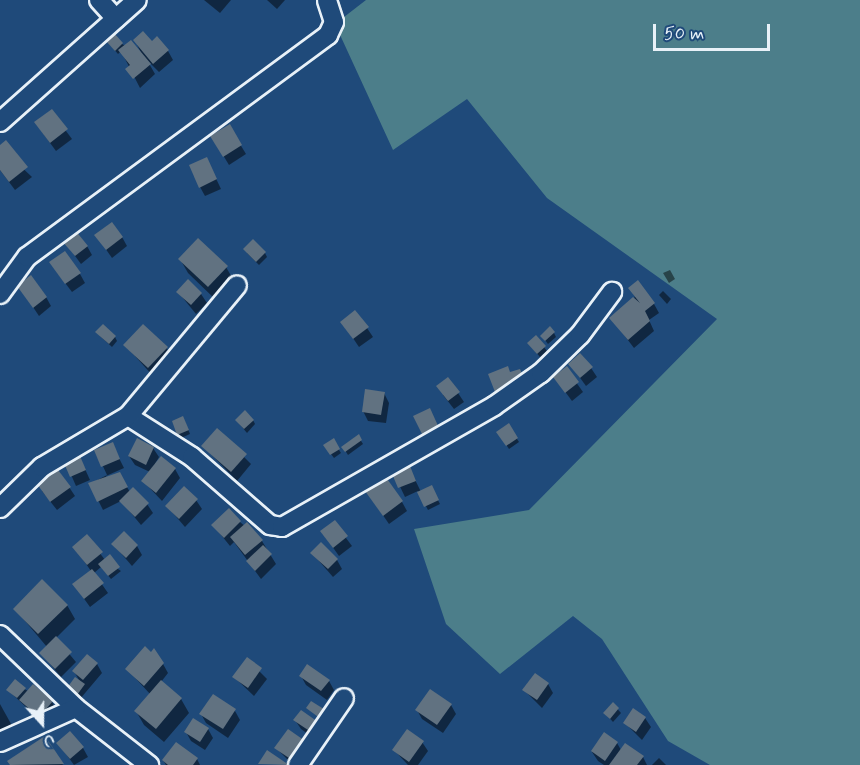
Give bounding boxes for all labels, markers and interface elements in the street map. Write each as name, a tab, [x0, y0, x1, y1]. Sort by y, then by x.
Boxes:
scale bar	[656, 12, 773, 50]
text: 50 m	[664, 22, 704, 46]
north arrow	[12, 693, 72, 753]
text: U	[40, 729, 57, 752]

